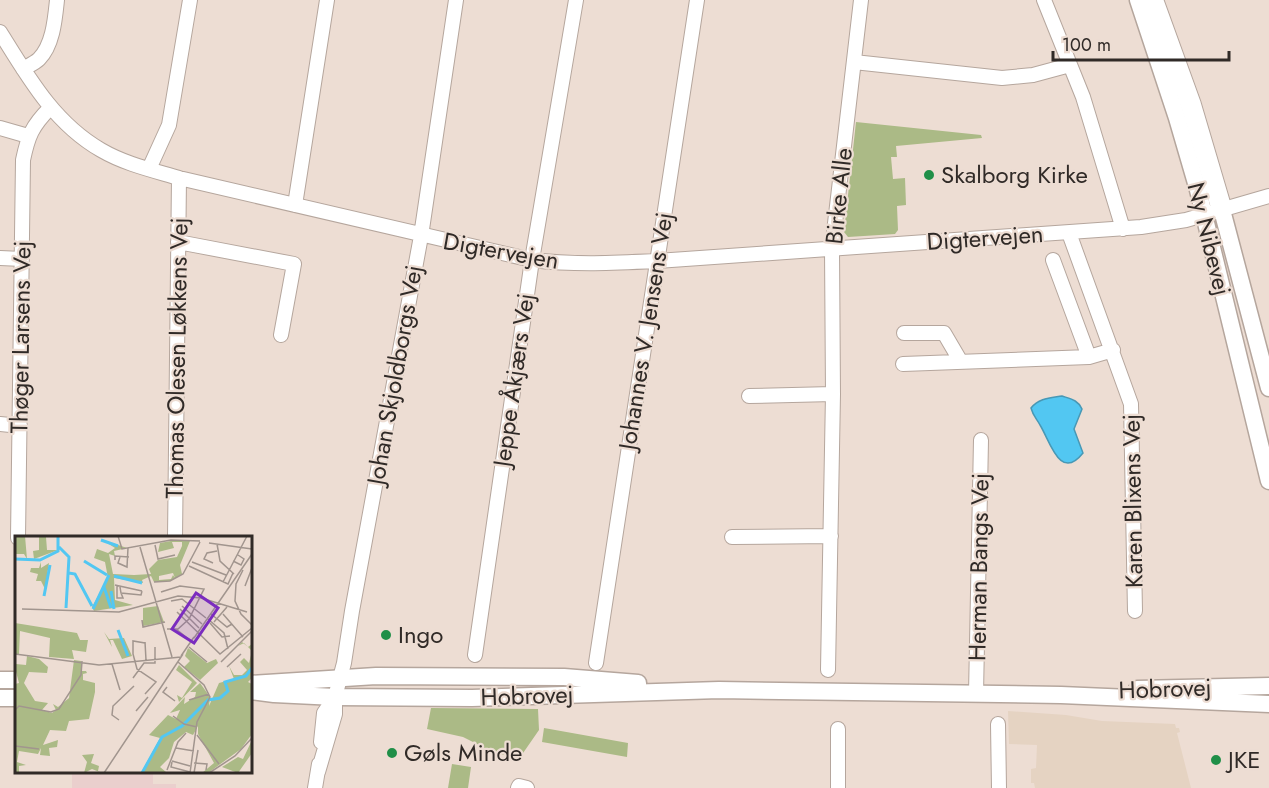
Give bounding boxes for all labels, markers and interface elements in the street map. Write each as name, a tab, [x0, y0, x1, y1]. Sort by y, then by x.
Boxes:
scale bar	[1053, 24, 1228, 62]
text: 100 m	[1062, 32, 1111, 58]
street label: Birke Alle	[816, 146, 861, 246]
place label: Skalborg Kirke	[941, 157, 1088, 192]
marker: Skalborg Kirke	[922, 168, 936, 182]
street label: Ny Nibevej	[1179, 179, 1240, 299]
street label: Johannes V. Jensens Vej	[609, 210, 682, 455]
street label: Digtervejen	[925, 216, 1044, 259]
street label: Thomas Olesen Løkkens Vej	[157, 217, 196, 499]
street label: Digtervejen	[441, 223, 562, 278]
street label: Thøger Larsens Vej	[1, 240, 40, 434]
street label: Johan Skjoldborgs Vej	[357, 262, 431, 490]
street label: Jeppe Åkjærs Vej	[484, 291, 543, 472]
street label: Karen Blixens Vej	[1113, 414, 1152, 588]
street label: Herman Bangs Vej	[959, 473, 998, 661]
inset map	[15, 536, 252, 773]
place label: Ingo	[398, 617, 443, 652]
marker: Ingo	[379, 628, 393, 642]
street label: Hobrovej	[1118, 669, 1212, 708]
street label: Hobrovej	[480, 676, 574, 715]
place label: Gøls Minde	[404, 735, 522, 770]
place label: JKE	[1225, 742, 1261, 777]
marker: Gøls Minde	[385, 746, 399, 760]
marker: JKE	[1209, 753, 1223, 767]

